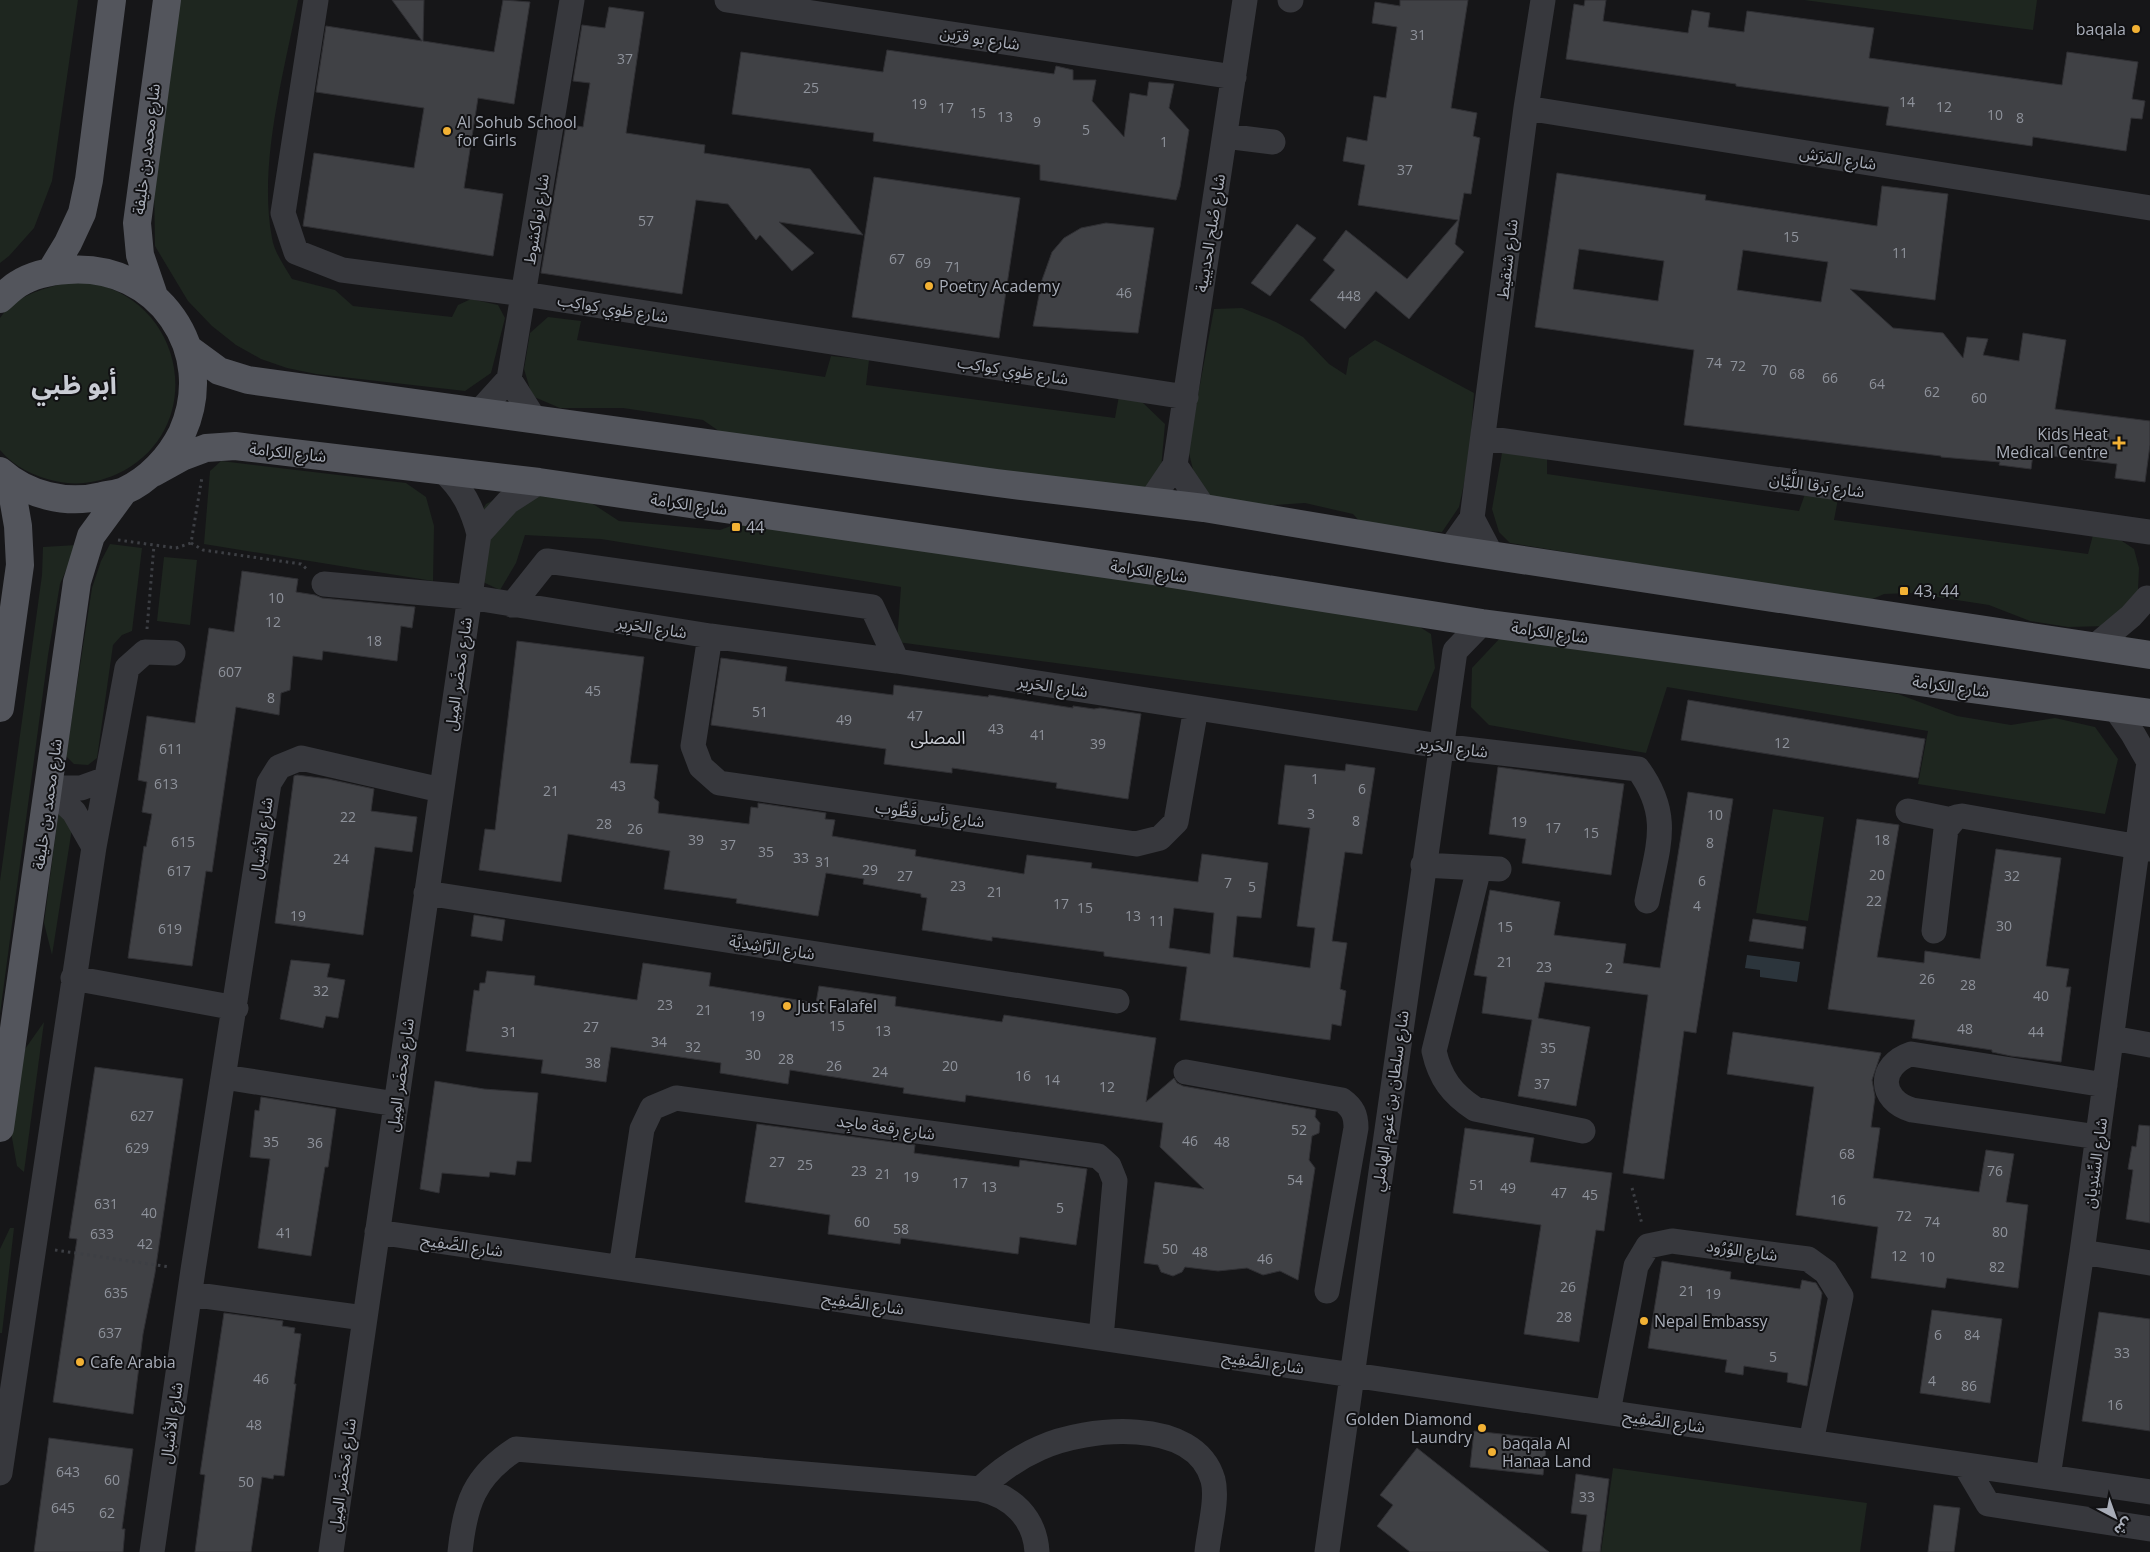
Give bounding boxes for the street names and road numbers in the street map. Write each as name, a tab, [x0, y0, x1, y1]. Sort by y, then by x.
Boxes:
street label: شارع بو قرَين	[938, 21, 1022, 57]
street label: شارع محمد بن خليفة	[127, 82, 167, 216]
street label: شارع المَرَش	[1798, 141, 1878, 177]
street label: شارع نواكشوط	[518, 172, 556, 266]
street label: شارع صُلح الحديبية	[1190, 172, 1232, 294]
street label: شارع شنقيط	[1491, 218, 1525, 301]
street label: شارع طَوِي كِواكِب	[556, 288, 670, 330]
street label: شارع طَوِي كِواكِب	[956, 350, 1070, 392]
street label: شارع الكرامة	[248, 437, 328, 469]
street label: شارع بَرقا اللَّيَّان	[1768, 465, 1866, 505]
street label: شارع الكرامة	[649, 488, 729, 522]
street label: شارع الكرامة	[1109, 554, 1189, 590]
street label: شارع الحَرِير	[614, 610, 689, 645]
street label: شارع مَحضَر المِيل	[439, 616, 479, 732]
street label: شارع الكرامة	[1510, 616, 1590, 650]
street label: شارع الحَرِير	[1015, 669, 1090, 704]
street label: شارع الكرامة	[1911, 670, 1991, 704]
street label: شارع الحَرِير	[1415, 731, 1489, 765]
street label: شارع محمد بن خليفة	[27, 737, 69, 871]
street label: شارع رَأس قَطُّوب	[874, 795, 986, 835]
street label: شارع الأشبال	[244, 796, 280, 881]
street label: شارع الرَّاشِدِيَّة	[727, 929, 817, 967]
street label: شارع سلطان بن غنوم الهاملي	[1366, 1009, 1416, 1193]
street label: شارع مَحضَر المِيل	[381, 1017, 421, 1133]
street label: شارع رِقعة ماجِد	[835, 1109, 937, 1147]
street label: شارع السِّندِيان	[2078, 1116, 2114, 1210]
street label: شارع الصَّفِيح	[419, 1228, 505, 1264]
street label: شارع الوُرُود	[1705, 1234, 1779, 1268]
street label: شارع الصَّفِيح	[820, 1286, 906, 1322]
street label: شارع الصَّفِيح	[1220, 1345, 1306, 1381]
street label: شارع الأشبال	[154, 1381, 190, 1466]
street label: شارع الصَّفِيح	[1621, 1404, 1707, 1440]
street label: شارع مَحضَر المِيل	[323, 1417, 363, 1533]

